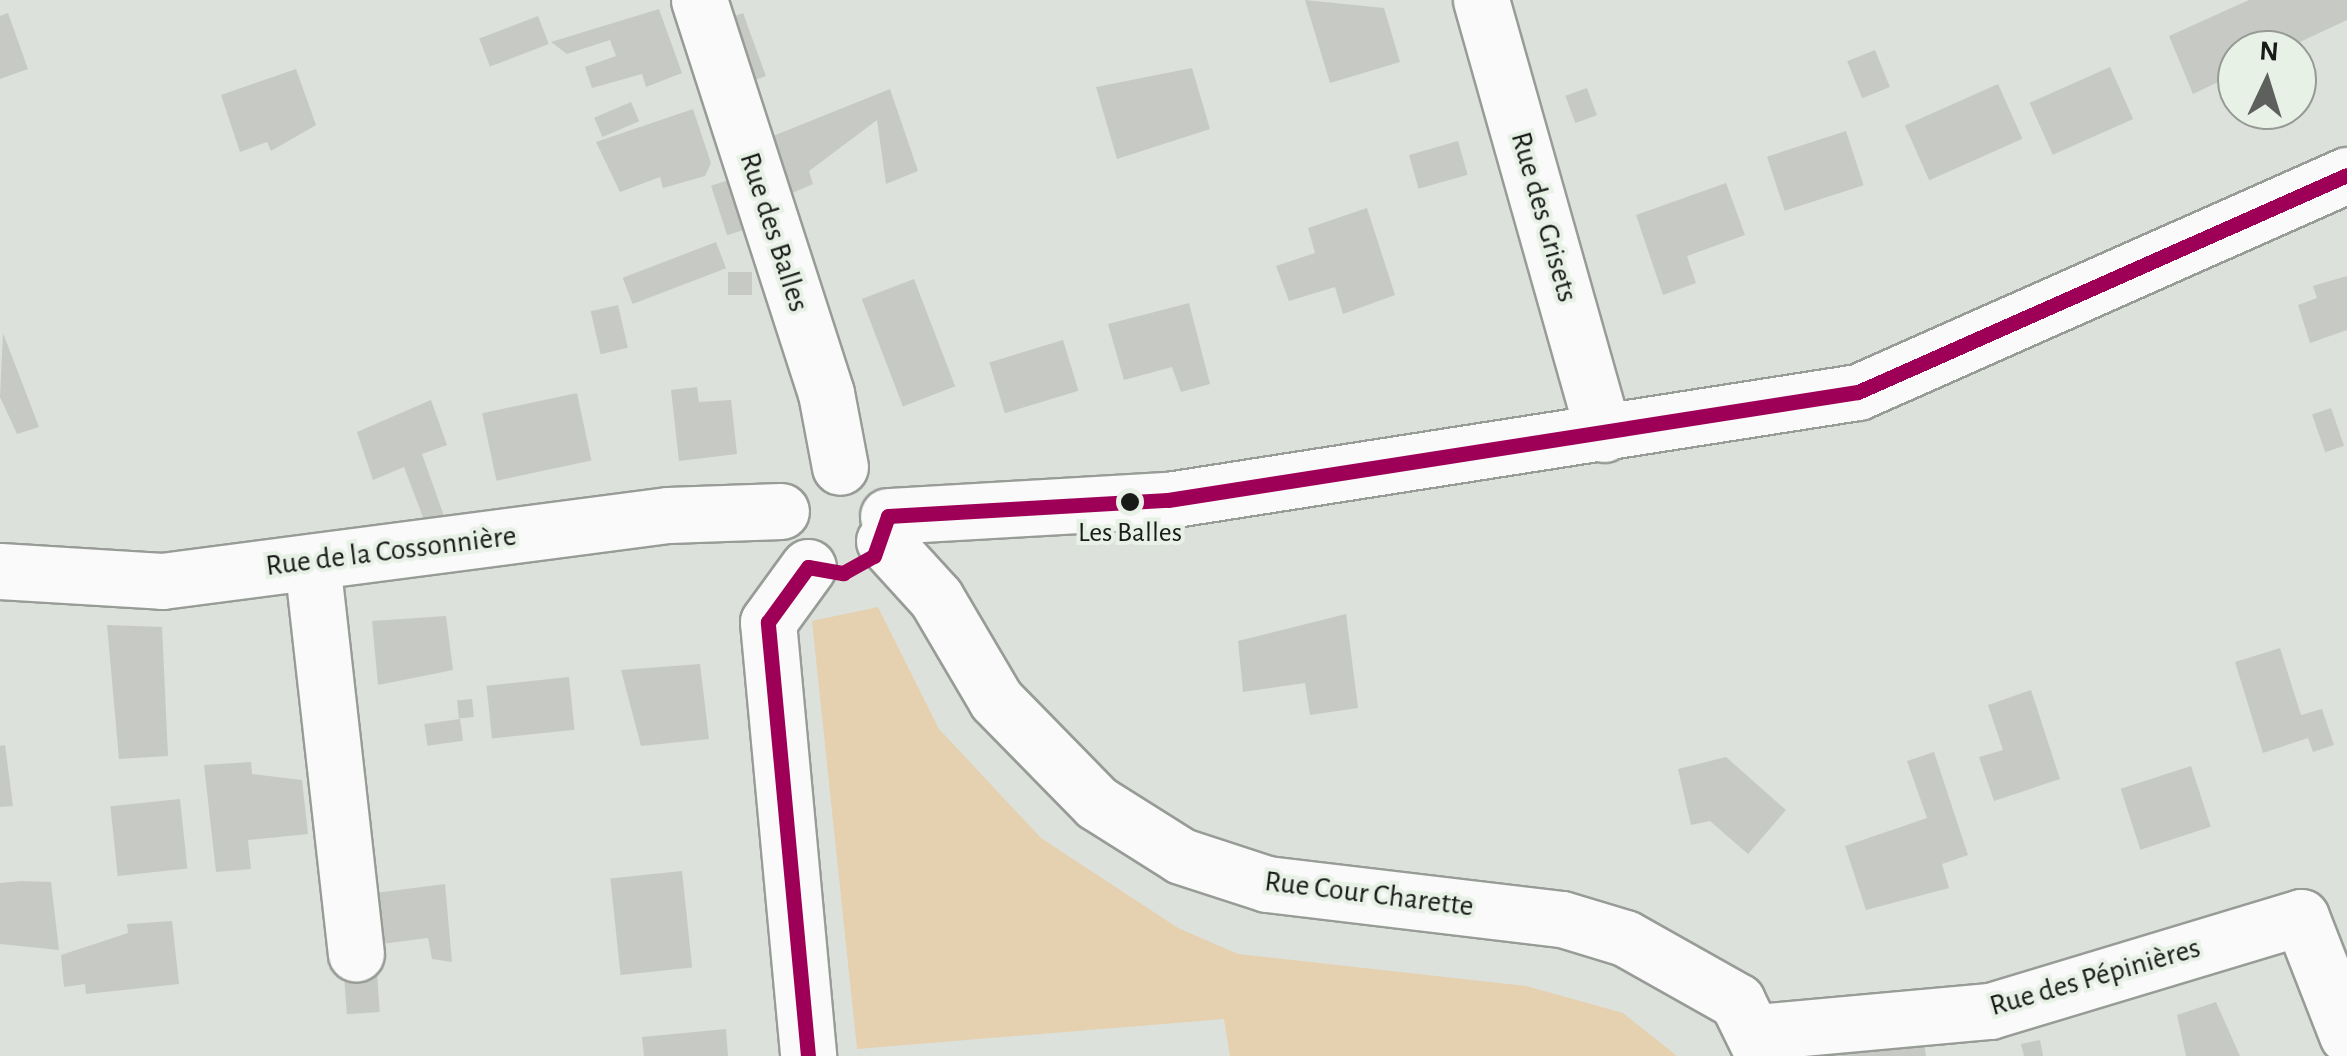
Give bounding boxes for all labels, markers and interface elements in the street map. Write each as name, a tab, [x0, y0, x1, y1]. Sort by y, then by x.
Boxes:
north arrow	[2217, 30, 2317, 130]
text: N	[2258, 37, 2280, 67]
street label: Rue des Grisets	[1503, 128, 1585, 306]
street label: Rue des Balles	[731, 148, 817, 316]
marker: Les Balles	[1120, 492, 1140, 512]
place label: Les Balles	[1078, 516, 1182, 550]
street label: Rue de la Cossonnière	[264, 518, 518, 584]
street label: Rue Cour Charette	[1262, 863, 1476, 925]
street label: Rue des Pépinières	[1986, 930, 2204, 1024]

